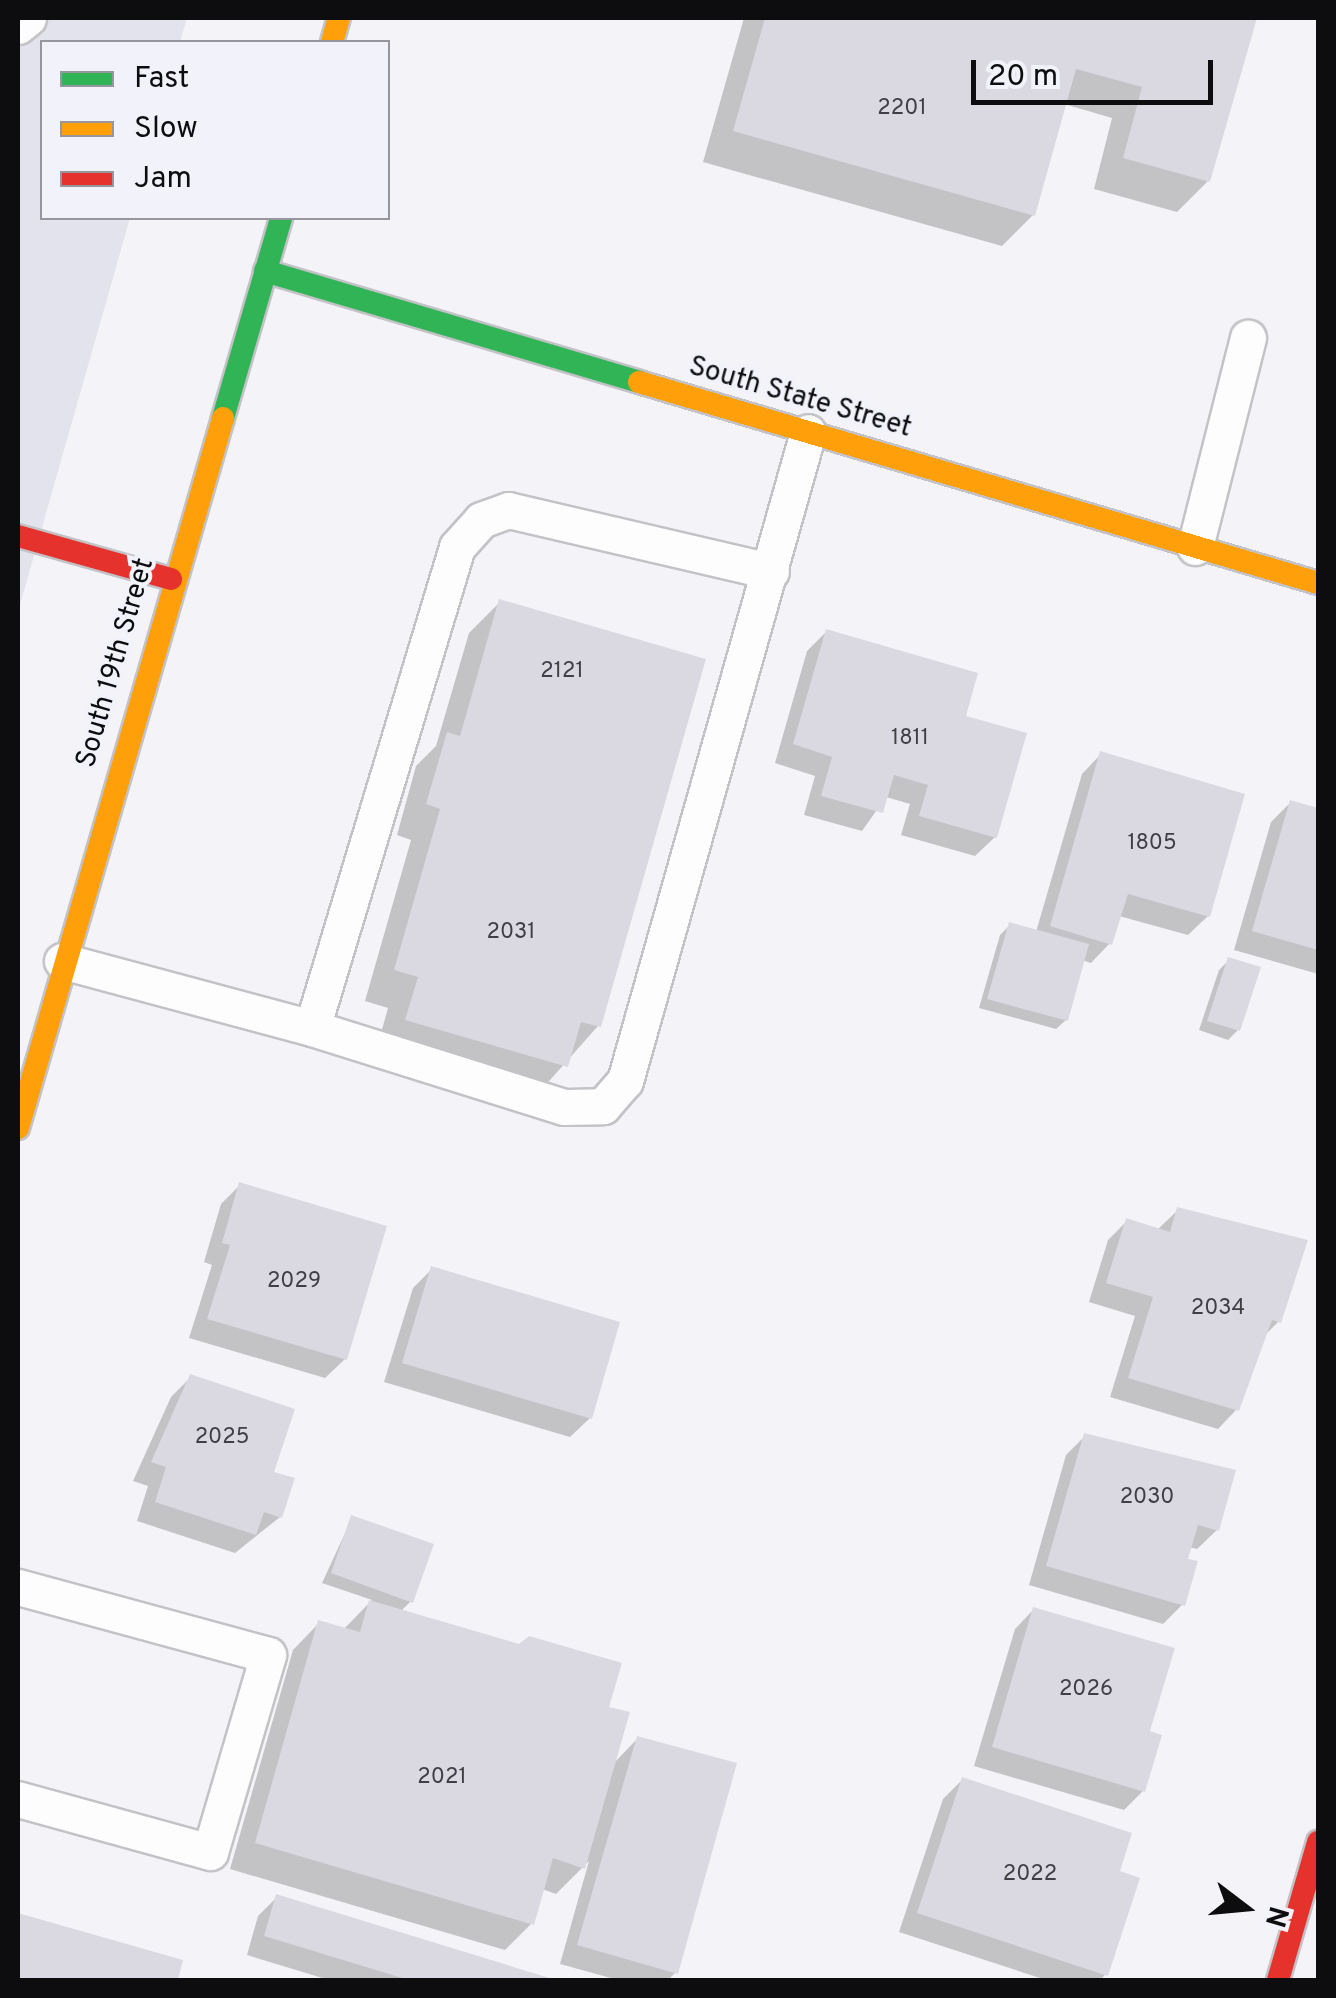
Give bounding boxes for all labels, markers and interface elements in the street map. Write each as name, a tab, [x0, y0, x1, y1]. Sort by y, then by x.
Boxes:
legend	[40, 40, 390, 220]
scale bar	[976, 40, 1218, 102]
text: 20 m	[988, 59, 1058, 96]
text: Fast	[134, 61, 189, 98]
house number: 2201	[877, 96, 927, 122]
text: Slow	[134, 111, 198, 148]
text: Jam	[134, 161, 192, 198]
street label: South State Street	[685, 350, 915, 446]
street label: South 19th Street	[70, 554, 162, 772]
house number: 2121	[540, 659, 584, 685]
house number: 1811	[891, 726, 929, 752]
house number: 1805	[1127, 831, 1177, 857]
house number: 2031	[487, 920, 535, 946]
house number: 2029	[267, 1269, 321, 1295]
house number: 2034	[1191, 1296, 1245, 1322]
house number: 2025	[195, 1425, 249, 1451]
house number: 2030	[1120, 1485, 1174, 1511]
house number: 2026	[1059, 1677, 1113, 1703]
house number: 2021	[417, 1765, 467, 1791]
north arrow	[1196, 1858, 1296, 1958]
house number: 2022	[1003, 1862, 1057, 1888]
text: N	[1255, 1902, 1295, 1931]

